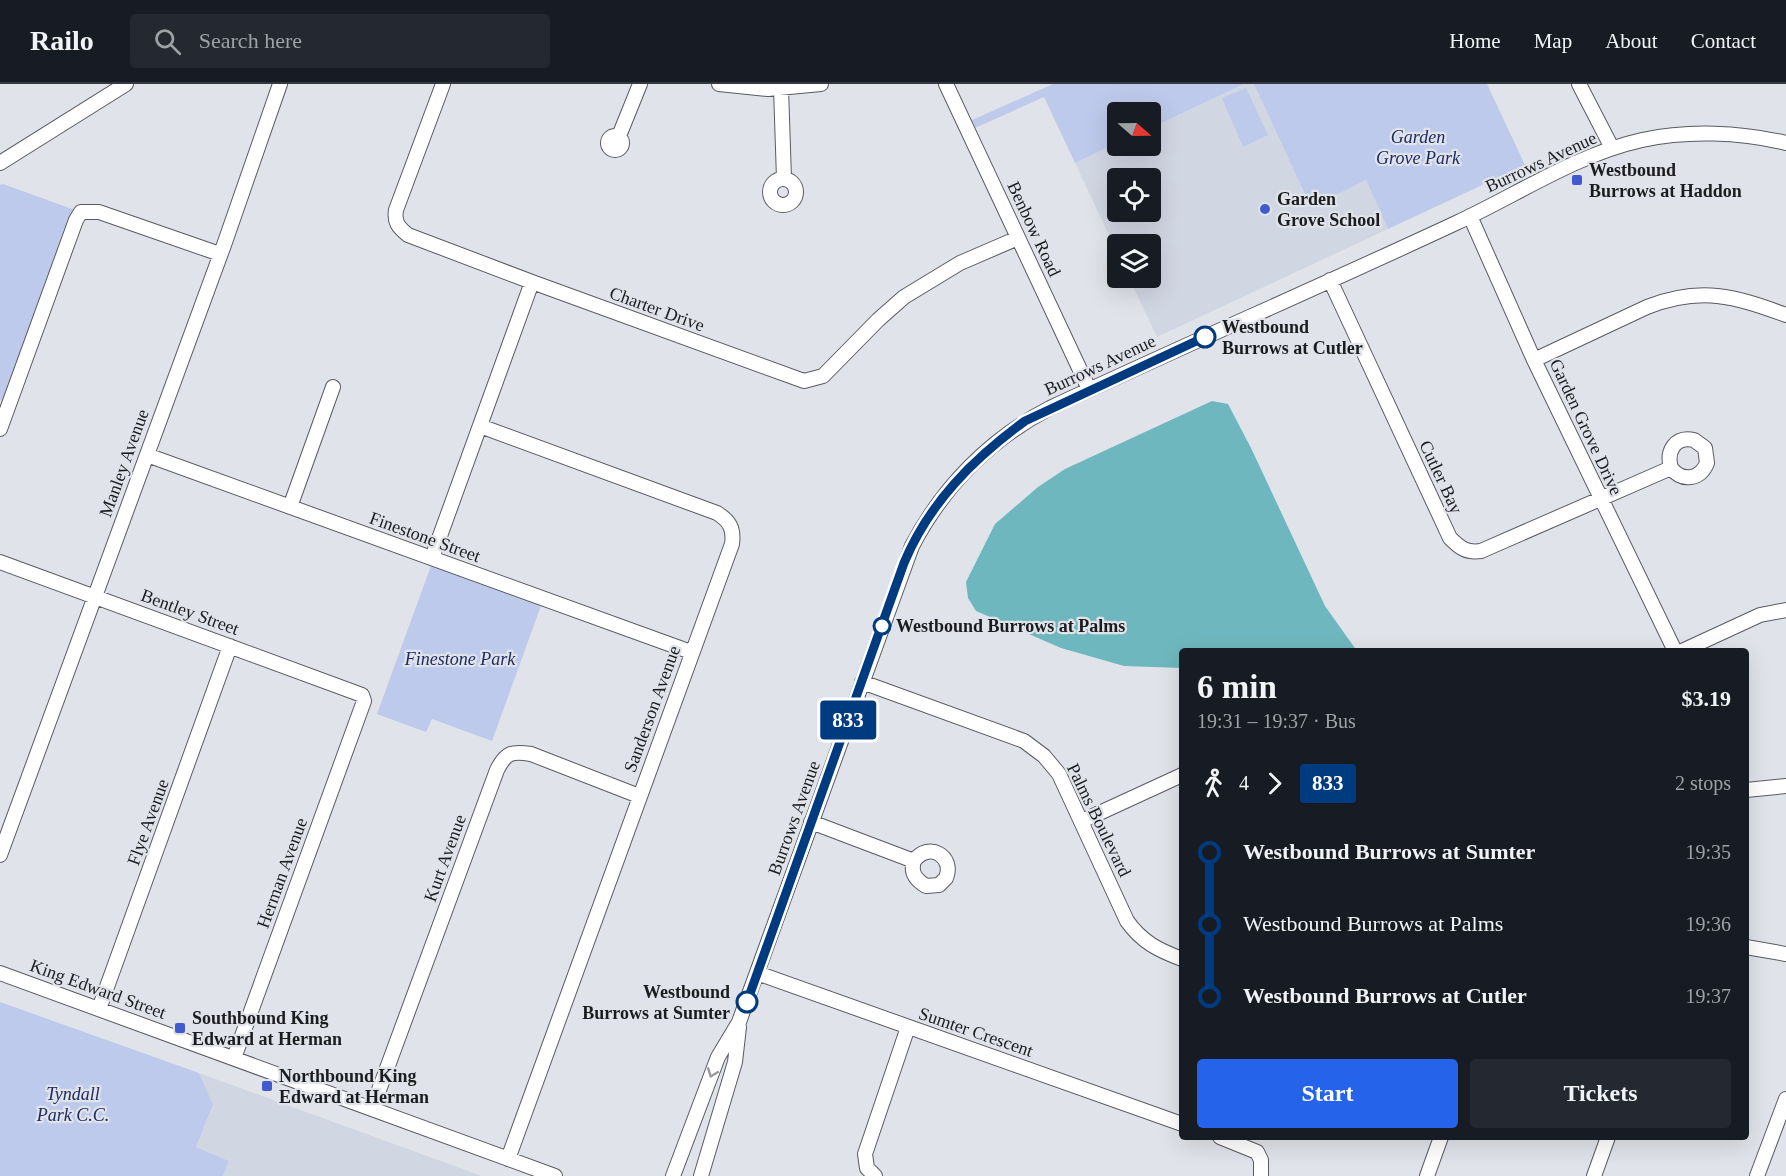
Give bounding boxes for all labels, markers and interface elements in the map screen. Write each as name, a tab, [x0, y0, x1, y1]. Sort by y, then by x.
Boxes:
search box	[130, 14, 550, 68]
text: Railo	[30, 25, 94, 56]
icon: search	[151, 25, 184, 58]
text: Search here	[199, 28, 302, 53]
text: Home	[1449, 29, 1501, 53]
text: Map	[1534, 29, 1572, 53]
text: About	[1605, 29, 1658, 53]
text: Contact	[1691, 29, 1756, 53]
north arrow	[1107, 102, 1161, 156]
map controls	[1107, 102, 1161, 288]
park label: Garden Grove Park	[1376, 127, 1461, 168]
street label: Burrows Avenue	[1482, 128, 1600, 196]
place label: Westbound Burrows at Haddon	[1589, 160, 1742, 201]
button: locate	[1107, 168, 1161, 222]
marker: Westbound Burrows at Haddon	[1570, 173, 1584, 187]
street label: Benbow Road	[1003, 178, 1065, 280]
place label: Garden Grove School	[1277, 189, 1380, 230]
marker: Garden Grove School	[1258, 202, 1272, 216]
button: layers	[1107, 234, 1161, 288]
street label: Charter Drive	[607, 283, 707, 335]
place label: Westbound Burrows at Cutler	[1222, 317, 1363, 358]
marker: Westbound Burrows at Cutler	[1194, 326, 1216, 348]
street label: Burrows Avenue	[1041, 331, 1159, 399]
street label: Garden Grove Drive	[1546, 356, 1626, 498]
street label: Manley Avenue	[95, 406, 153, 520]
street label: Cutler Bay	[1415, 437, 1467, 517]
street label: Finestone Street	[367, 508, 483, 566]
street label: Bentley Street	[138, 585, 242, 639]
place label: Westbound Burrows at Palms	[896, 616, 1125, 636]
marker: Westbound Burrows at Palms	[873, 617, 891, 635]
street label: Sanderson Avenue	[620, 643, 684, 775]
park label: Finestone Park	[404, 649, 516, 669]
text: 6 min	[1197, 669, 1277, 705]
text: $3.19	[1682, 686, 1731, 711]
line badge: 833	[814, 700, 882, 740]
text: 833	[832, 708, 864, 732]
text: 19:31 – 19:37 · Bus	[1197, 710, 1356, 732]
street label: Burrows Avenue	[764, 758, 824, 878]
street label: Palms Boulevard	[1063, 760, 1135, 880]
icon: walk	[1197, 767, 1230, 800]
icon: forward	[1258, 767, 1291, 800]
text: 833	[1312, 771, 1344, 795]
text: 4	[1239, 772, 1249, 794]
text: 2 stops	[1675, 772, 1731, 794]
street label: Flye Avenue	[123, 776, 173, 868]
street label: Kurt Avenue	[420, 812, 470, 904]
street label: Herman Avenue	[253, 815, 311, 931]
text: Westbound Burrows at Sumter	[1243, 839, 1535, 864]
text: 19:35	[1685, 841, 1731, 863]
text: Westbound Burrows at Palms	[1243, 911, 1503, 936]
text: 19:36	[1685, 913, 1731, 935]
street label: King Edward Street	[27, 955, 169, 1023]
place label: Westbound Burrows at Sumter	[582, 982, 730, 1023]
text: Westbound Burrows at Cutler	[1243, 983, 1527, 1008]
text: 19:37	[1685, 985, 1731, 1007]
marker: Westbound Burrows at Sumter	[736, 991, 758, 1013]
street label: Sumter Crescent	[916, 1003, 1036, 1061]
place label: Southbound King Edward at Herman	[192, 1008, 342, 1049]
marker: Southbound King Edward at Herman	[173, 1021, 187, 1035]
button: Start	[1197, 1059, 1458, 1128]
button: Tickets	[1470, 1059, 1731, 1128]
place label: Northbound King Edward at Herman	[279, 1066, 429, 1107]
one-way arrow	[707, 1067, 719, 1078]
marker: Northbound King Edward at Herman	[260, 1079, 274, 1093]
park label: Tyndall Park C.C.	[36, 1084, 109, 1125]

